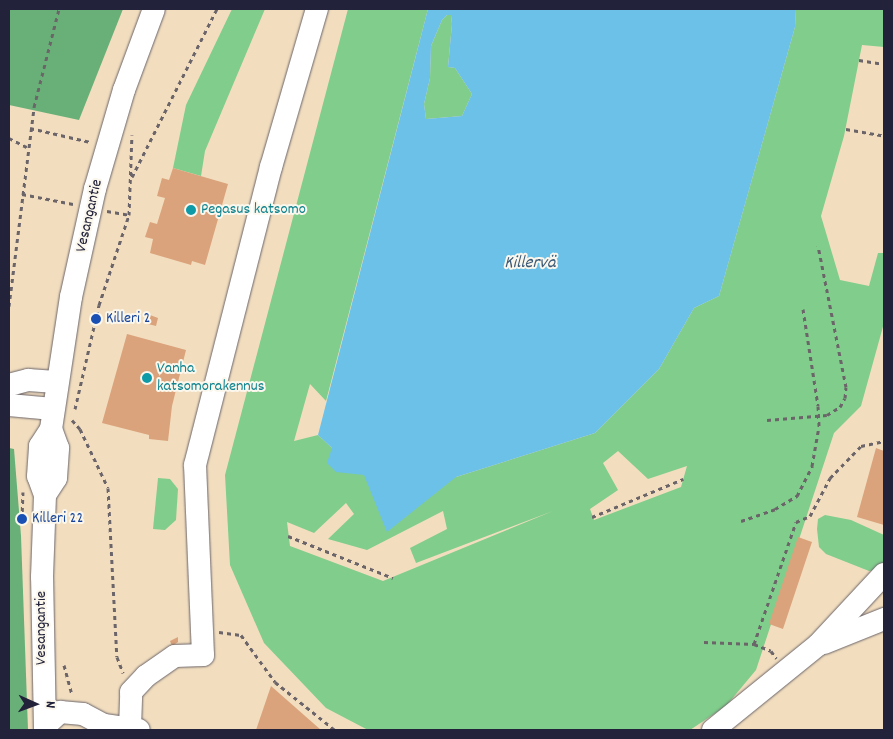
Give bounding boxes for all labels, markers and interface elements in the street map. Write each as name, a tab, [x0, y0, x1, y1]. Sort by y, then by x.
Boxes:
street label: Vesangantie	[72, 178, 108, 254]
place label: Pegasus katsomo	[201, 200, 306, 220]
marker: Pegasus katsomo	[185, 204, 197, 216]
water label: Killervä	[504, 253, 556, 275]
place label: Killeri 2	[106, 309, 150, 329]
marker: Killeri 2	[90, 313, 102, 325]
place label: Vanha katsomorakennus	[157, 359, 264, 397]
marker: Vanha katsomorakennus	[141, 372, 153, 384]
place label: Killeri 22	[32, 509, 83, 529]
marker: Killeri 22	[16, 513, 28, 525]
street label: Vesangantie	[32, 591, 52, 665]
north arrow	[10, 679, 60, 729]
text: N	[40, 701, 60, 708]

